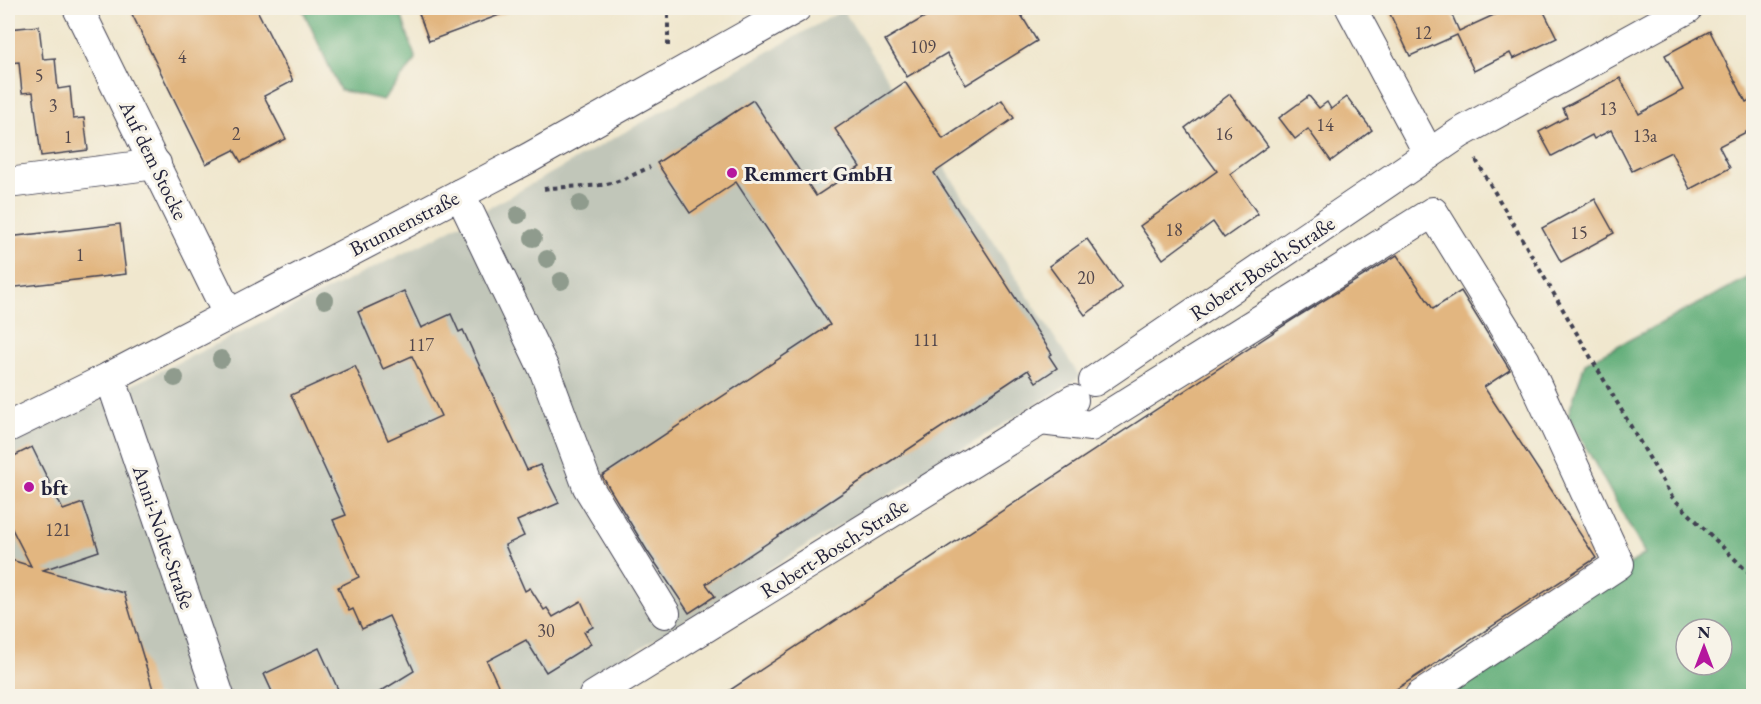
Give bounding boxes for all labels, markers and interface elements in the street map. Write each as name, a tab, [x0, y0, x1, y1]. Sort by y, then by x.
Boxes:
house number: 12	[1414, 21, 1432, 44]
house number: 109	[910, 35, 936, 58]
house number: 4	[178, 45, 187, 68]
house number: 5	[35, 64, 43, 87]
house number: 3	[49, 94, 57, 117]
street label: Auf dem Stocke	[113, 95, 194, 224]
house number: 13	[1599, 97, 1617, 120]
house number: 14	[1316, 113, 1334, 136]
house number: 2	[232, 122, 241, 145]
house number: 16	[1215, 122, 1233, 145]
house number: 13a	[1633, 124, 1658, 147]
house number: 1	[64, 125, 72, 148]
place label: Remmert GmbH	[744, 160, 893, 187]
marker: Remmert GmbH	[725, 166, 739, 180]
street label: Brunnenstraße	[345, 184, 463, 262]
street label: Robert-Bosch-Straße	[1184, 210, 1340, 326]
house number: 18	[1165, 218, 1183, 241]
house number: 15	[1570, 221, 1588, 244]
house number: 1	[76, 243, 84, 266]
house number: 20	[1077, 266, 1095, 289]
house number: 111	[913, 328, 939, 351]
house number: 117	[408, 333, 434, 356]
street label: Anni-Nolte-Straße	[126, 461, 201, 613]
place label: bft	[41, 474, 68, 501]
marker: bft	[22, 480, 36, 494]
street label: Robert-Bosch-Straße	[755, 492, 913, 604]
house number: 121	[45, 518, 71, 541]
north arrow	[1674, 617, 1734, 677]
house number: 30	[537, 619, 555, 642]
text: N	[1698, 622, 1711, 643]

